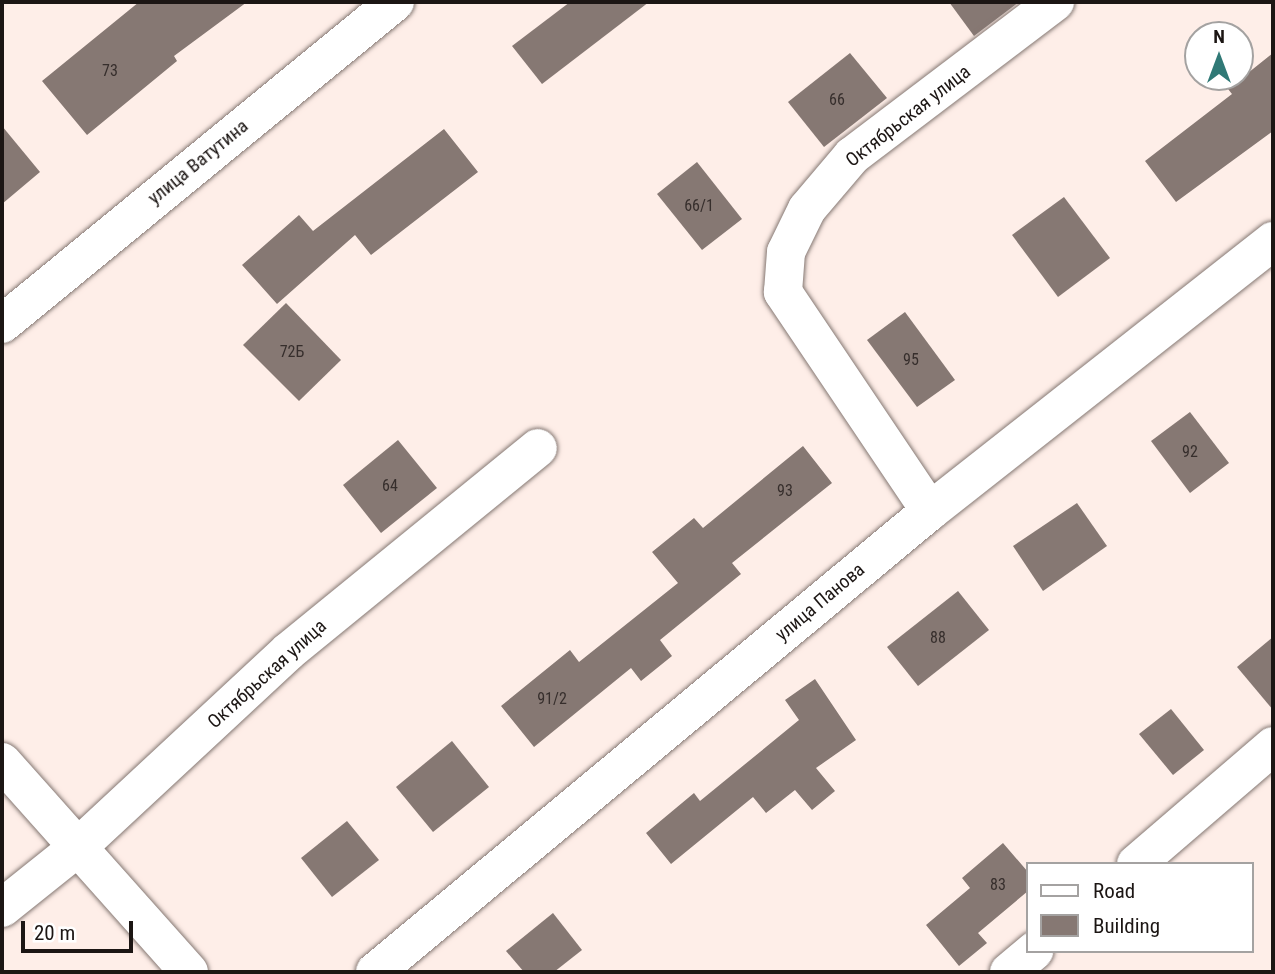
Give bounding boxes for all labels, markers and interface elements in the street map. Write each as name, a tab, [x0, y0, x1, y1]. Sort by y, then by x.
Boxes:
north arrow	[1184, 21, 1254, 91]
text: N	[1213, 25, 1225, 48]
street label: Октябрьская улица	[841, 60, 975, 172]
house number: 73	[102, 61, 118, 81]
house number: 66	[829, 90, 845, 110]
street label: улица Ватутина	[143, 115, 253, 209]
house number: 66/1	[684, 196, 714, 216]
house number: 72Б	[280, 342, 304, 362]
house number: 95	[903, 350, 919, 370]
house number: 92	[1182, 442, 1198, 462]
house number: 64	[382, 476, 398, 496]
house number: 93	[777, 481, 793, 501]
street label: улица Панова	[771, 558, 869, 646]
street label: Октябрьская улица	[203, 615, 331, 733]
house number: 88	[930, 628, 946, 648]
house number: 91/2	[537, 689, 567, 709]
legend	[1026, 862, 1254, 953]
house number: 83	[990, 875, 1006, 895]
text: Road	[1093, 879, 1135, 903]
scale bar	[24, 908, 136, 952]
text: Building	[1093, 914, 1160, 938]
text: 20 m	[34, 921, 75, 945]

